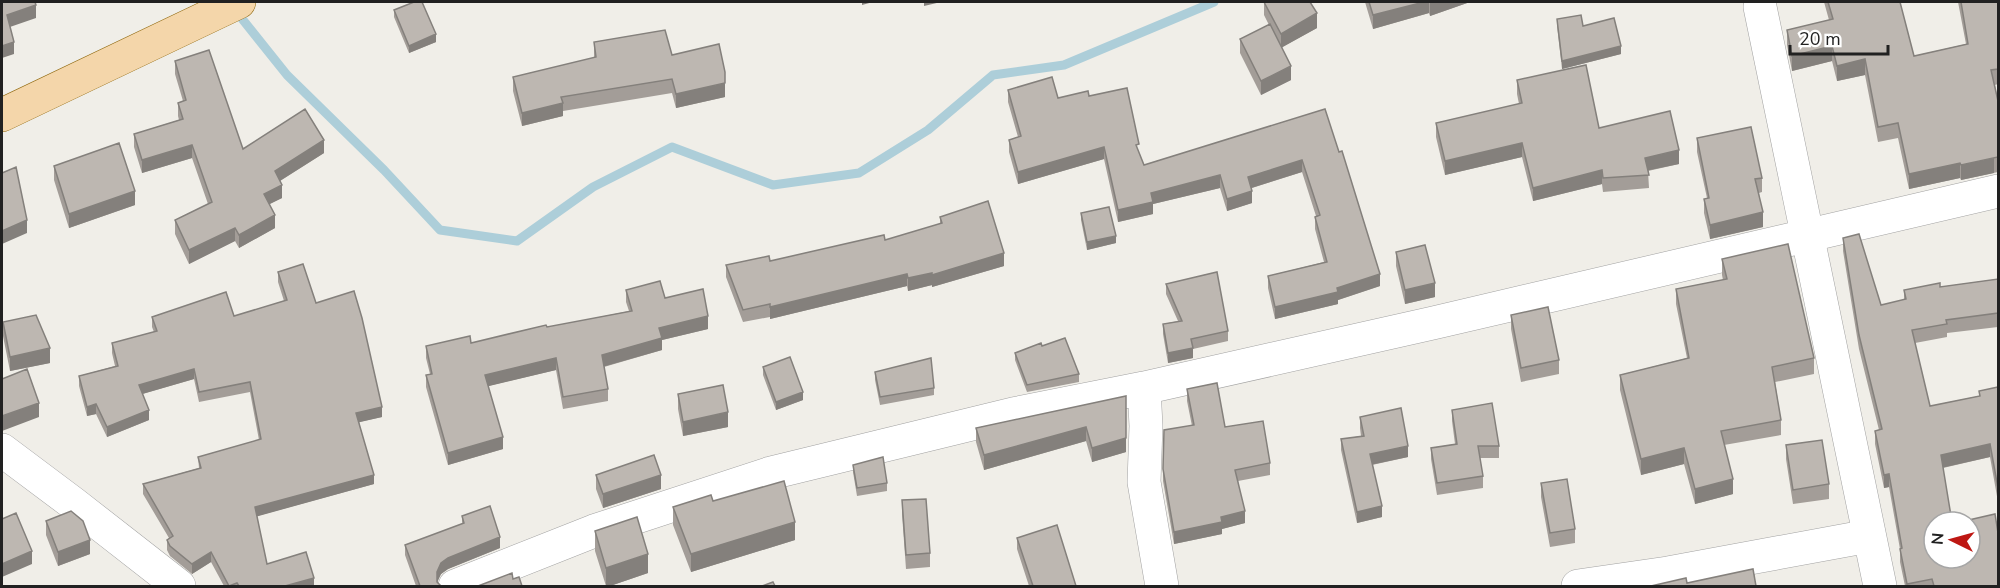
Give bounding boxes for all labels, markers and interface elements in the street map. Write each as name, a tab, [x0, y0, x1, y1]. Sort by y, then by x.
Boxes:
scale bar	[1790, 18, 1888, 56]
text: 20 m	[1799, 27, 1841, 51]
north arrow	[1922, 510, 1982, 570]
text: N	[1927, 532, 1950, 546]

